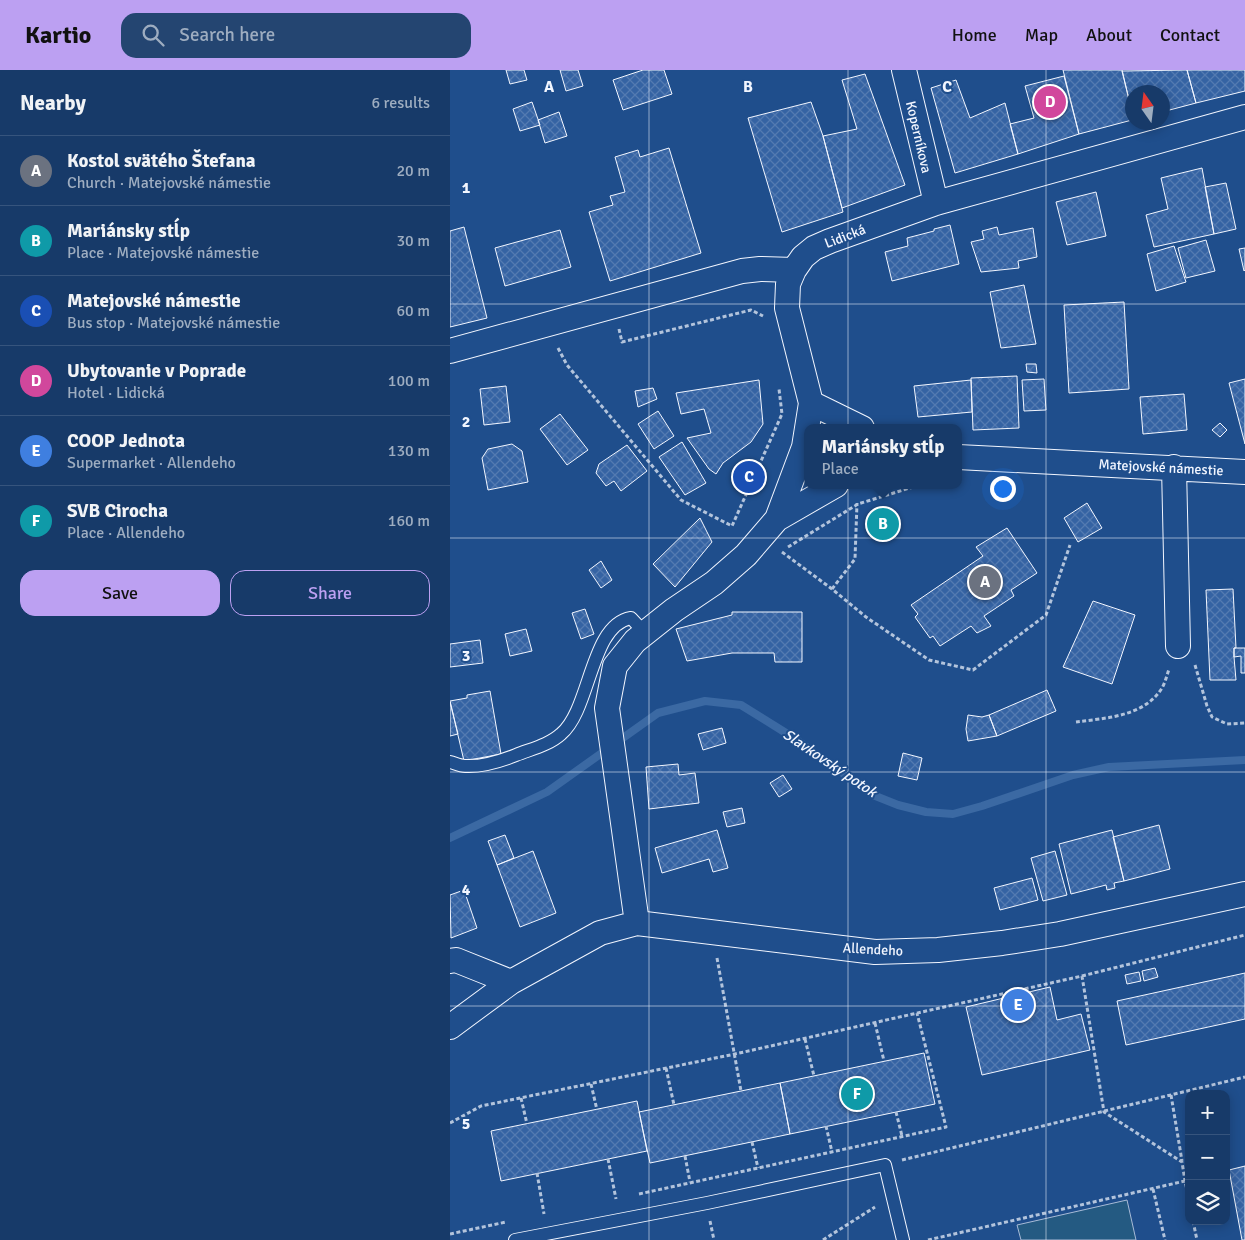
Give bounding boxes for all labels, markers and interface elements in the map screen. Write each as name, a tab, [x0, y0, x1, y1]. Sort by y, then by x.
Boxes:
search box	[121, 13, 471, 58]
text: Kartio	[25, 20, 91, 50]
icon: search	[139, 21, 167, 49]
text: Search here	[179, 23, 275, 47]
text: Home	[952, 24, 997, 46]
text: Map	[1025, 24, 1058, 46]
text: About	[1086, 24, 1132, 46]
text: Contact	[1160, 24, 1220, 46]
text: A	[544, 77, 555, 97]
text: B	[743, 77, 753, 97]
text: C	[942, 77, 952, 97]
pin: D	[1034, 83, 1066, 121]
north arrow	[1125, 85, 1170, 130]
text: Nearby	[20, 90, 86, 116]
text: 6 results	[371, 93, 430, 113]
street label: Koperníkova	[902, 99, 935, 175]
text: Kostol svätého Štefana	[67, 149, 256, 173]
text: A	[31, 161, 41, 181]
text: 20 m	[396, 161, 430, 181]
text: Church · Matejovské námestie	[67, 173, 271, 193]
text: 1	[462, 178, 471, 198]
text: Mariánsky stĺp	[67, 219, 190, 243]
street label: Lidická	[822, 221, 868, 252]
text: B	[31, 231, 41, 251]
text: 30 m	[396, 231, 430, 251]
text: Place · Matejovské námestie	[67, 243, 259, 263]
text: Matejovské námestie	[67, 289, 241, 313]
text: C	[31, 301, 41, 321]
text: 60 m	[396, 301, 430, 321]
text: Bus stop · Matejovské námestie	[67, 313, 280, 333]
text: Ubytovanie v Poprade	[67, 359, 246, 383]
text: D	[31, 371, 41, 391]
text: 100 m	[388, 371, 430, 391]
text: Hotel · Lidická	[67, 383, 165, 403]
text: 2	[462, 412, 470, 432]
popup	[804, 424, 962, 489]
text: COOP Jednota	[67, 429, 185, 453]
text: Mariánsky stĺp	[822, 435, 944, 459]
text: E	[31, 441, 41, 461]
text: 130 m	[388, 441, 430, 461]
text: Supermarket · Allendeho	[67, 453, 236, 473]
street label: Matejovské námestie	[1098, 456, 1224, 479]
pin: C	[733, 458, 765, 496]
text: Place	[822, 459, 859, 479]
your location	[990, 476, 1016, 502]
text: SVB Cirocha	[67, 499, 168, 523]
pin: B	[867, 505, 899, 543]
text: F	[32, 511, 40, 531]
text: 160 m	[388, 511, 430, 531]
text: Place · Allendeho	[67, 523, 185, 543]
pin: A	[969, 563, 1001, 601]
button: Save	[20, 570, 220, 616]
button: Share	[230, 570, 430, 616]
text: 3	[462, 646, 470, 666]
water label: Slavkovský potok	[780, 725, 881, 802]
text: 4	[462, 880, 471, 900]
street label: Allendeho	[842, 939, 904, 960]
pin: E	[1002, 986, 1034, 1024]
pin: F	[841, 1075, 873, 1113]
map controls	[1185, 1090, 1230, 1225]
button: +	[1185, 1090, 1230, 1135]
text: 5	[462, 1114, 470, 1134]
button: −	[1185, 1135, 1230, 1180]
button: layers	[1185, 1180, 1230, 1225]

